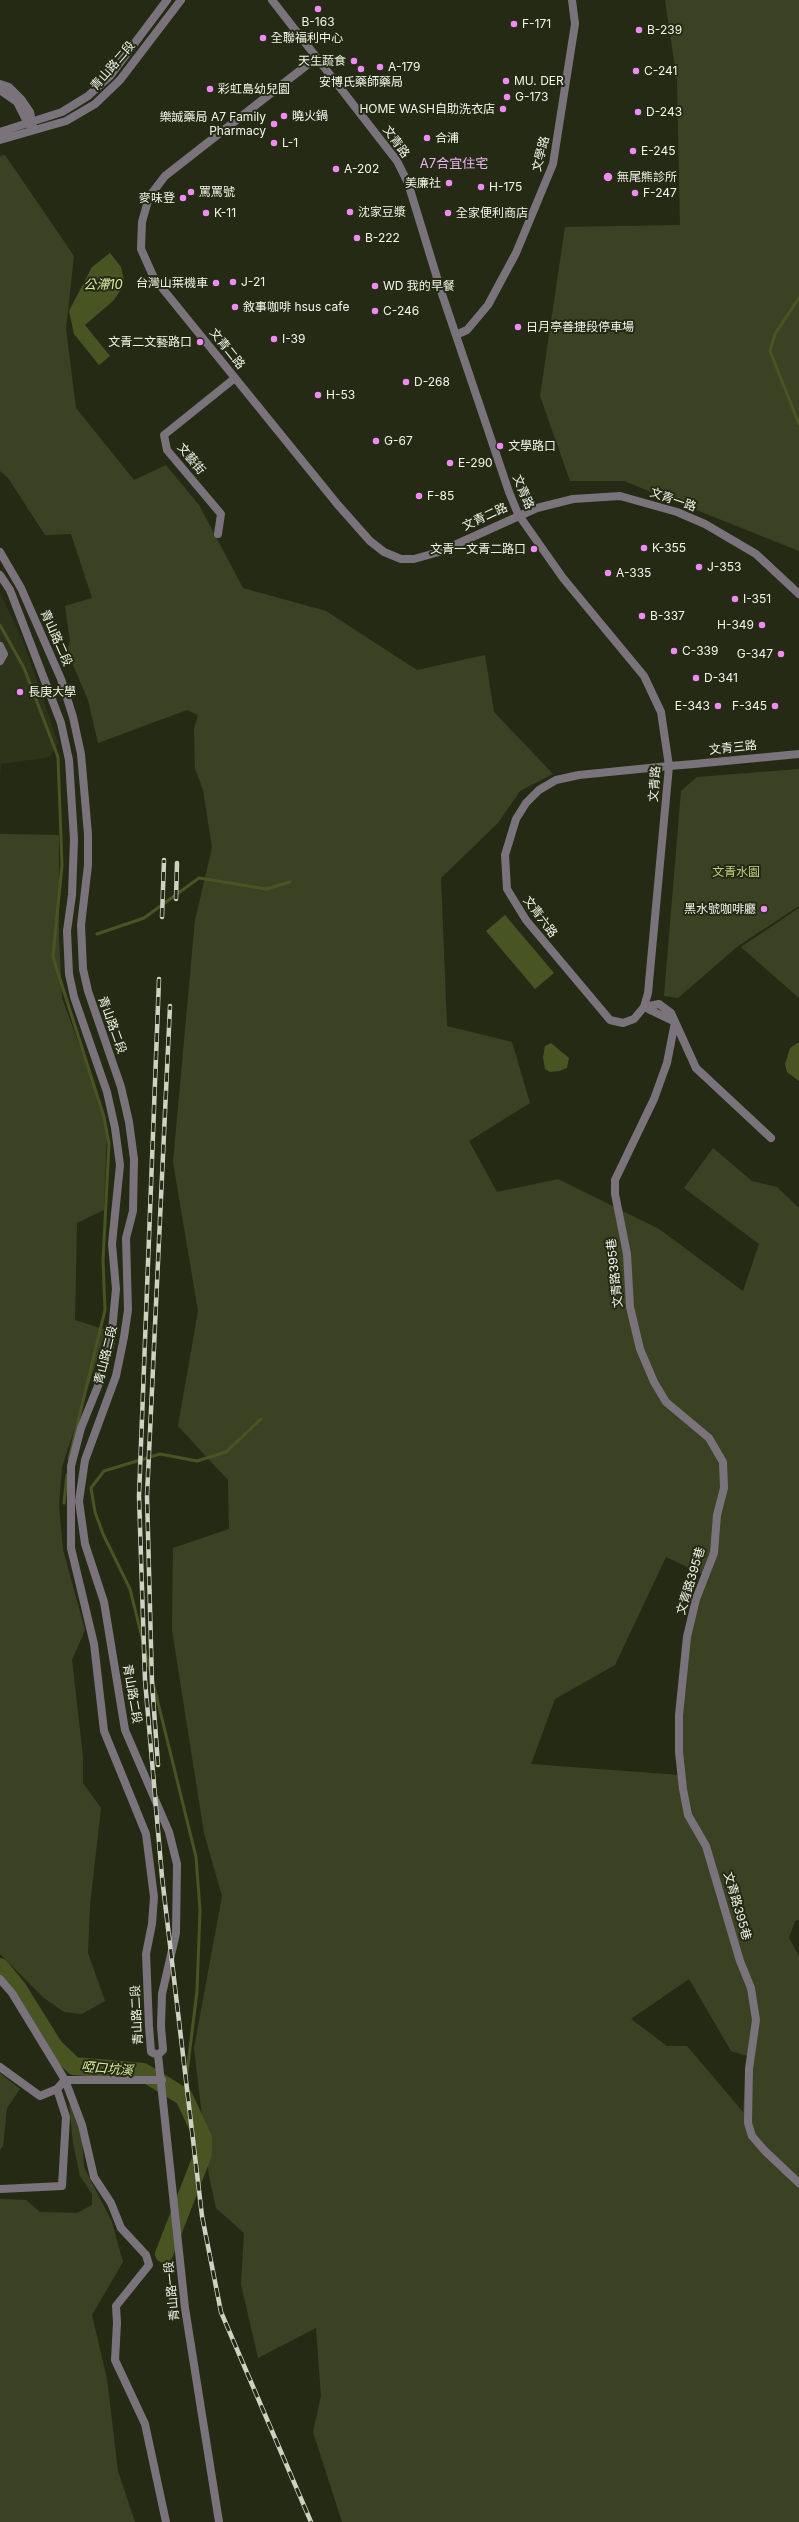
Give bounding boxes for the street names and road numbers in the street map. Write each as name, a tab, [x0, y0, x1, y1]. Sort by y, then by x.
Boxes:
street label: 青山路二段	[88, 39, 138, 93]
street label: 文青路	[380, 123, 412, 161]
street label: 文學路	[530, 135, 552, 173]
street label: 文青二路	[206, 326, 248, 372]
street label: 文藝街	[174, 441, 208, 477]
street label: 文青路	[509, 473, 537, 511]
street label: 文青一路	[648, 485, 698, 515]
street label: 文青二路	[460, 500, 510, 534]
street label: 青山路二段	[37, 608, 75, 668]
street label: 文青三路	[708, 738, 758, 758]
street label: 文青路	[647, 766, 663, 802]
street label: 文青六路	[520, 893, 560, 941]
street label: 青山路二段	[95, 994, 129, 1056]
street label: 文青路395巷	[604, 1237, 626, 1309]
street label: 青山路二段	[92, 1324, 120, 1386]
street label: 文青路395巷	[674, 1545, 708, 1617]
street label: 青山路二段	[120, 1663, 144, 1725]
street label: 文青路395巷	[720, 1870, 754, 1942]
street label: 青山路二段	[128, 1985, 146, 2045]
street label: 青山路一段	[162, 2260, 182, 2322]

